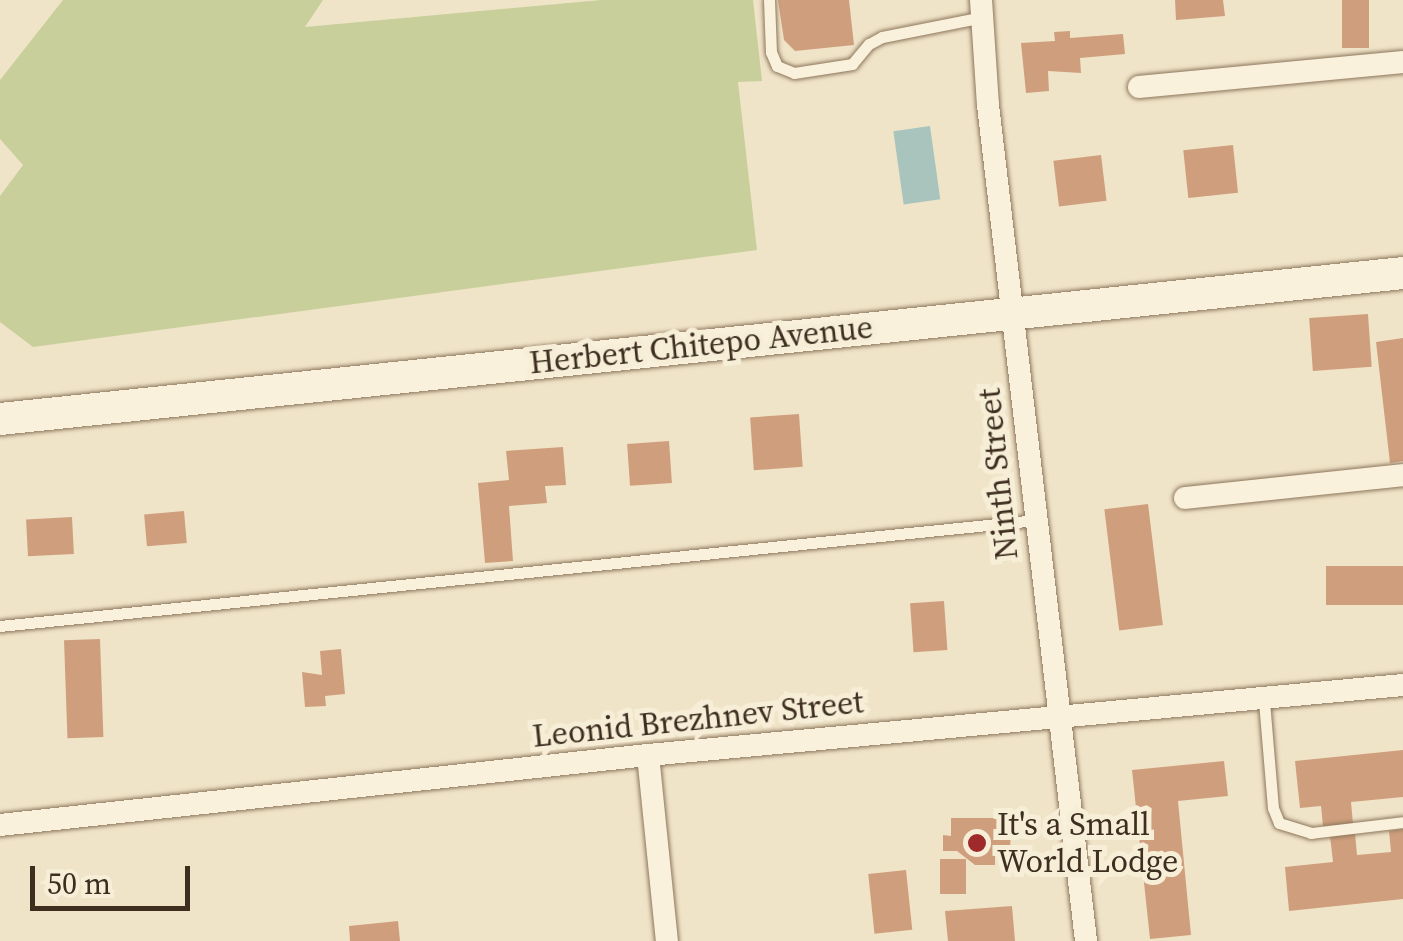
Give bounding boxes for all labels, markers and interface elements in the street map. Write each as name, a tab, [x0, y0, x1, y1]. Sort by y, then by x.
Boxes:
street label: Herbert Chitepo Avenue	[527, 308, 875, 382]
street label: Ninth Street	[970, 386, 1026, 562]
street label: Leonid Brezhnev Street	[531, 683, 865, 755]
place label: It's a Small World Lodge	[997, 806, 1178, 881]
marker: It's a Small World Lodge	[966, 832, 988, 854]
scale bar	[35, 846, 195, 908]
text: 50 m	[47, 863, 111, 904]

